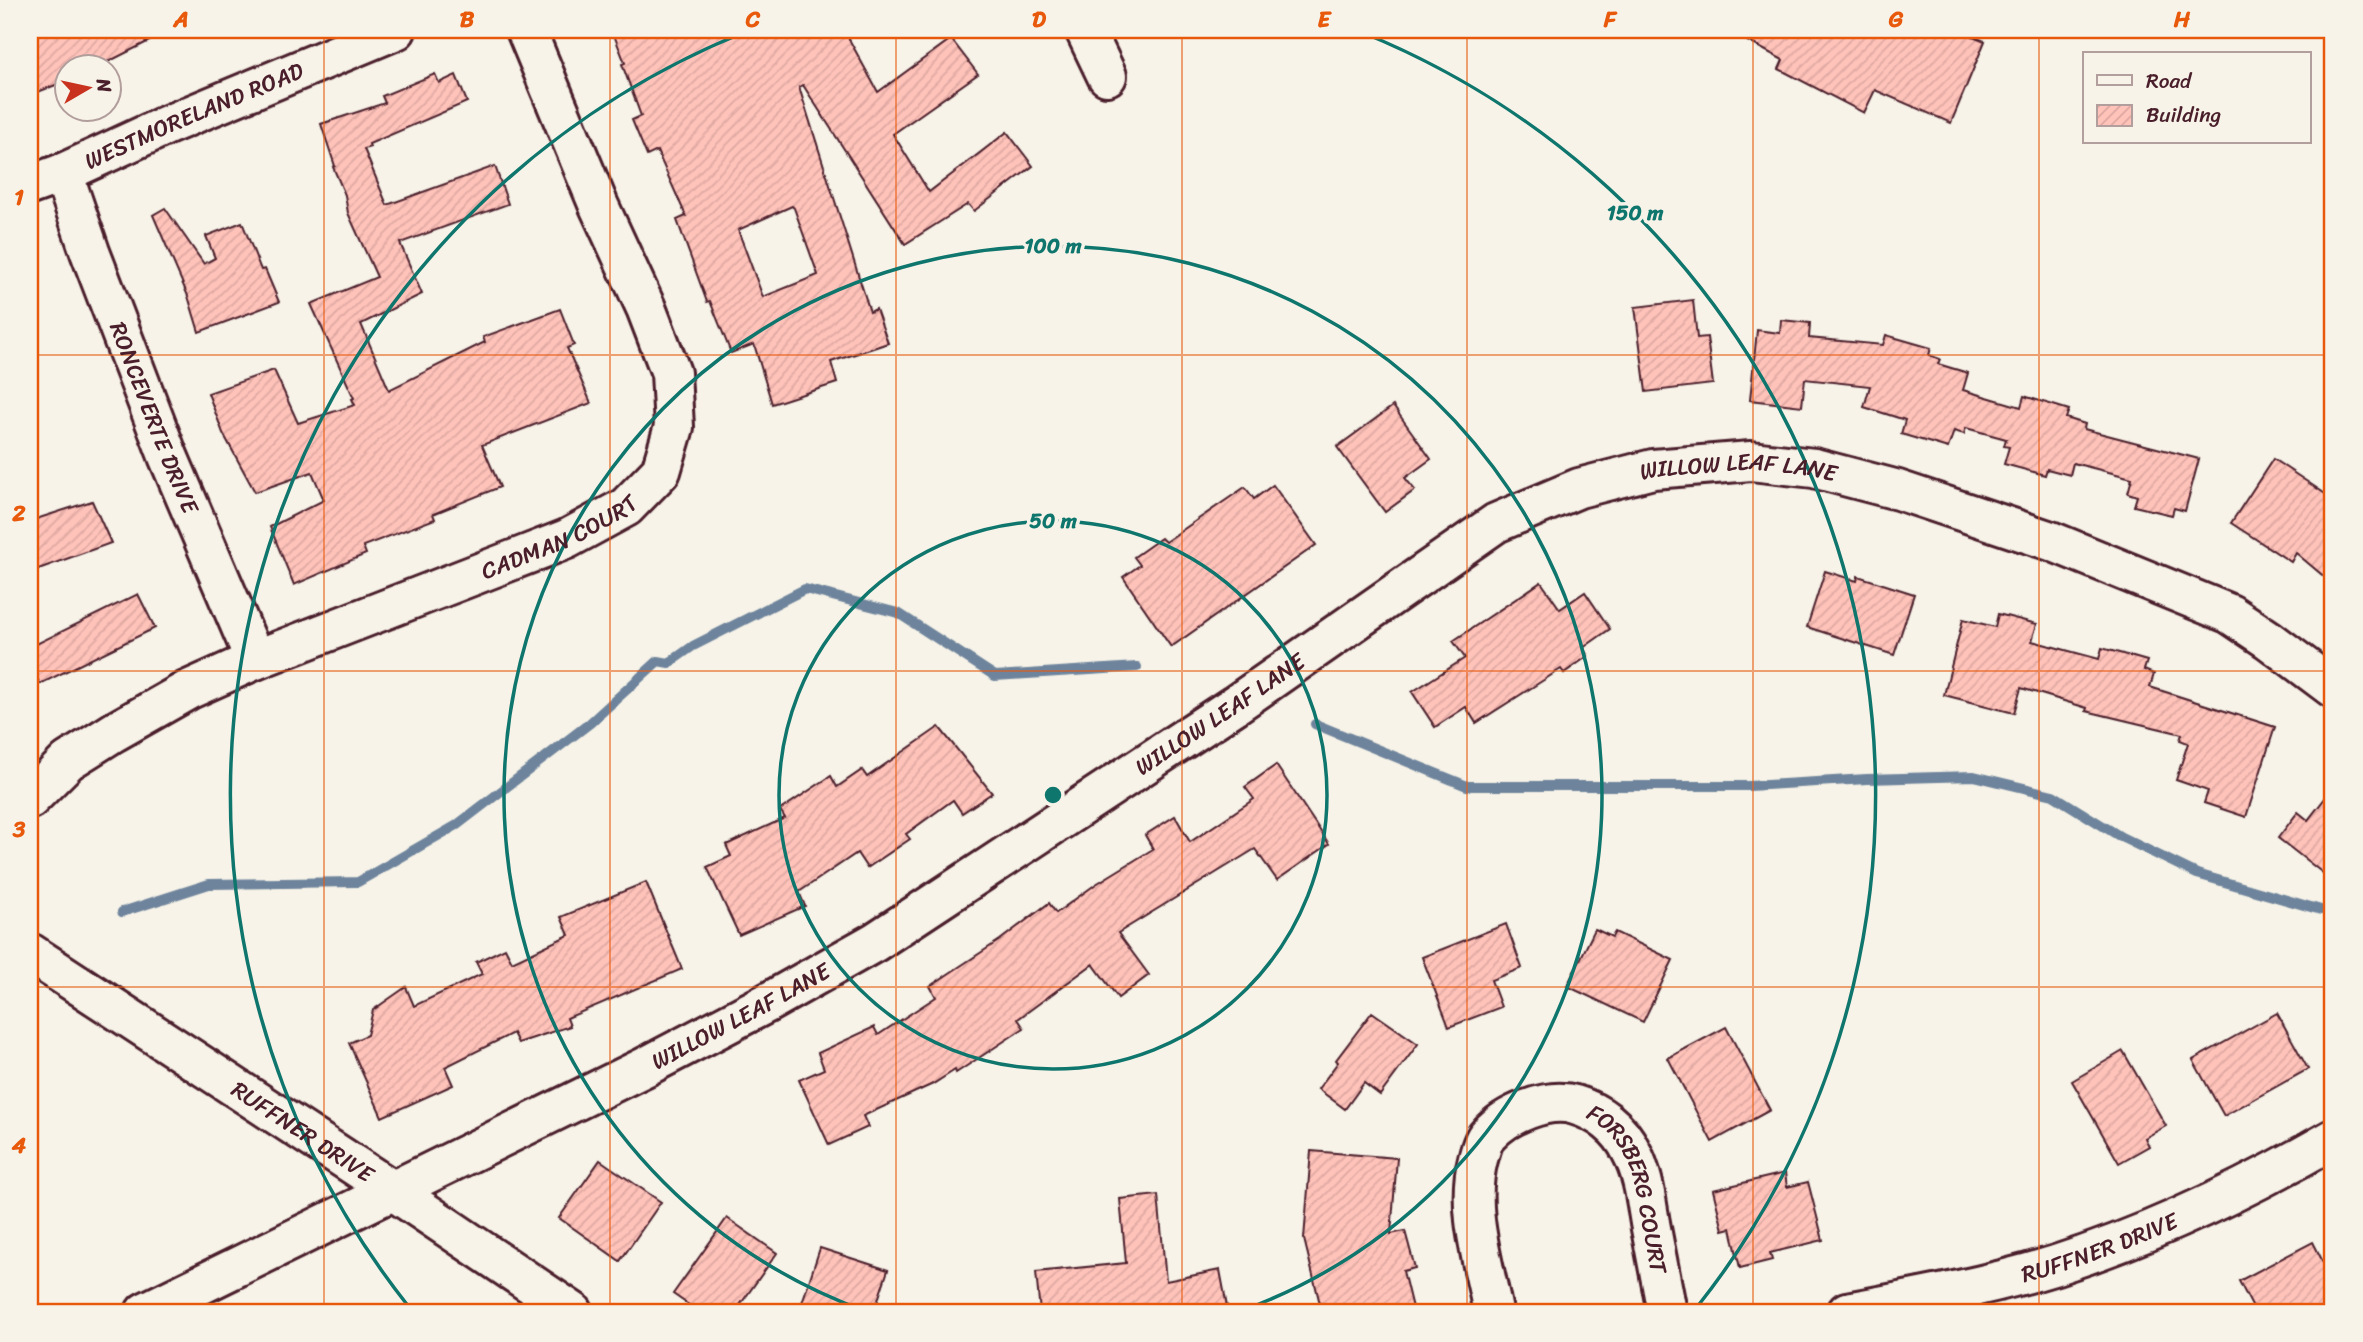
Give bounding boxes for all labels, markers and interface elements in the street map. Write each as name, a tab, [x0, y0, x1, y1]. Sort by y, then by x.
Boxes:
text: A	[172, 0, 189, 40]
text: B	[460, 0, 475, 40]
text: C	[745, 0, 761, 40]
text: D	[1032, 0, 1047, 40]
text: E	[1318, 0, 1333, 40]
text: F	[1603, 0, 1618, 40]
text: G	[1888, 0, 1904, 40]
text: H	[2173, 0, 2191, 40]
north arrow	[52, 52, 122, 122]
legend	[2083, 52, 2310, 144]
street label: WESTMORELAND ROAD	[80, 57, 308, 175]
text: Road	[2146, 62, 2193, 100]
text: Building	[2146, 96, 2222, 134]
text: 1	[14, 177, 24, 218]
text: 150 m	[1607, 194, 1664, 232]
text: 100 m	[1024, 227, 1082, 265]
street label: RONCEVERTE DRIVE	[98, 315, 211, 521]
street label: WILLOW LEAF LANE	[1635, 440, 1843, 494]
street label: CADMAN COURT	[475, 484, 650, 591]
text: 2	[11, 493, 26, 534]
text: 50 m	[1029, 502, 1078, 540]
street label: WILLOW LEAF LANE	[1126, 641, 1315, 786]
centre of rings	[1041, 783, 1065, 807]
text: 3	[12, 809, 26, 850]
street label: WILLOW LEAF LANE	[643, 950, 839, 1081]
street label: RUFFNER DRIVE	[223, 1069, 384, 1194]
street label: FORSBERG COURT	[1579, 1092, 1680, 1278]
text: 4	[11, 1125, 27, 1166]
street label: RUFFNER DRIVE	[2016, 1200, 2186, 1295]

